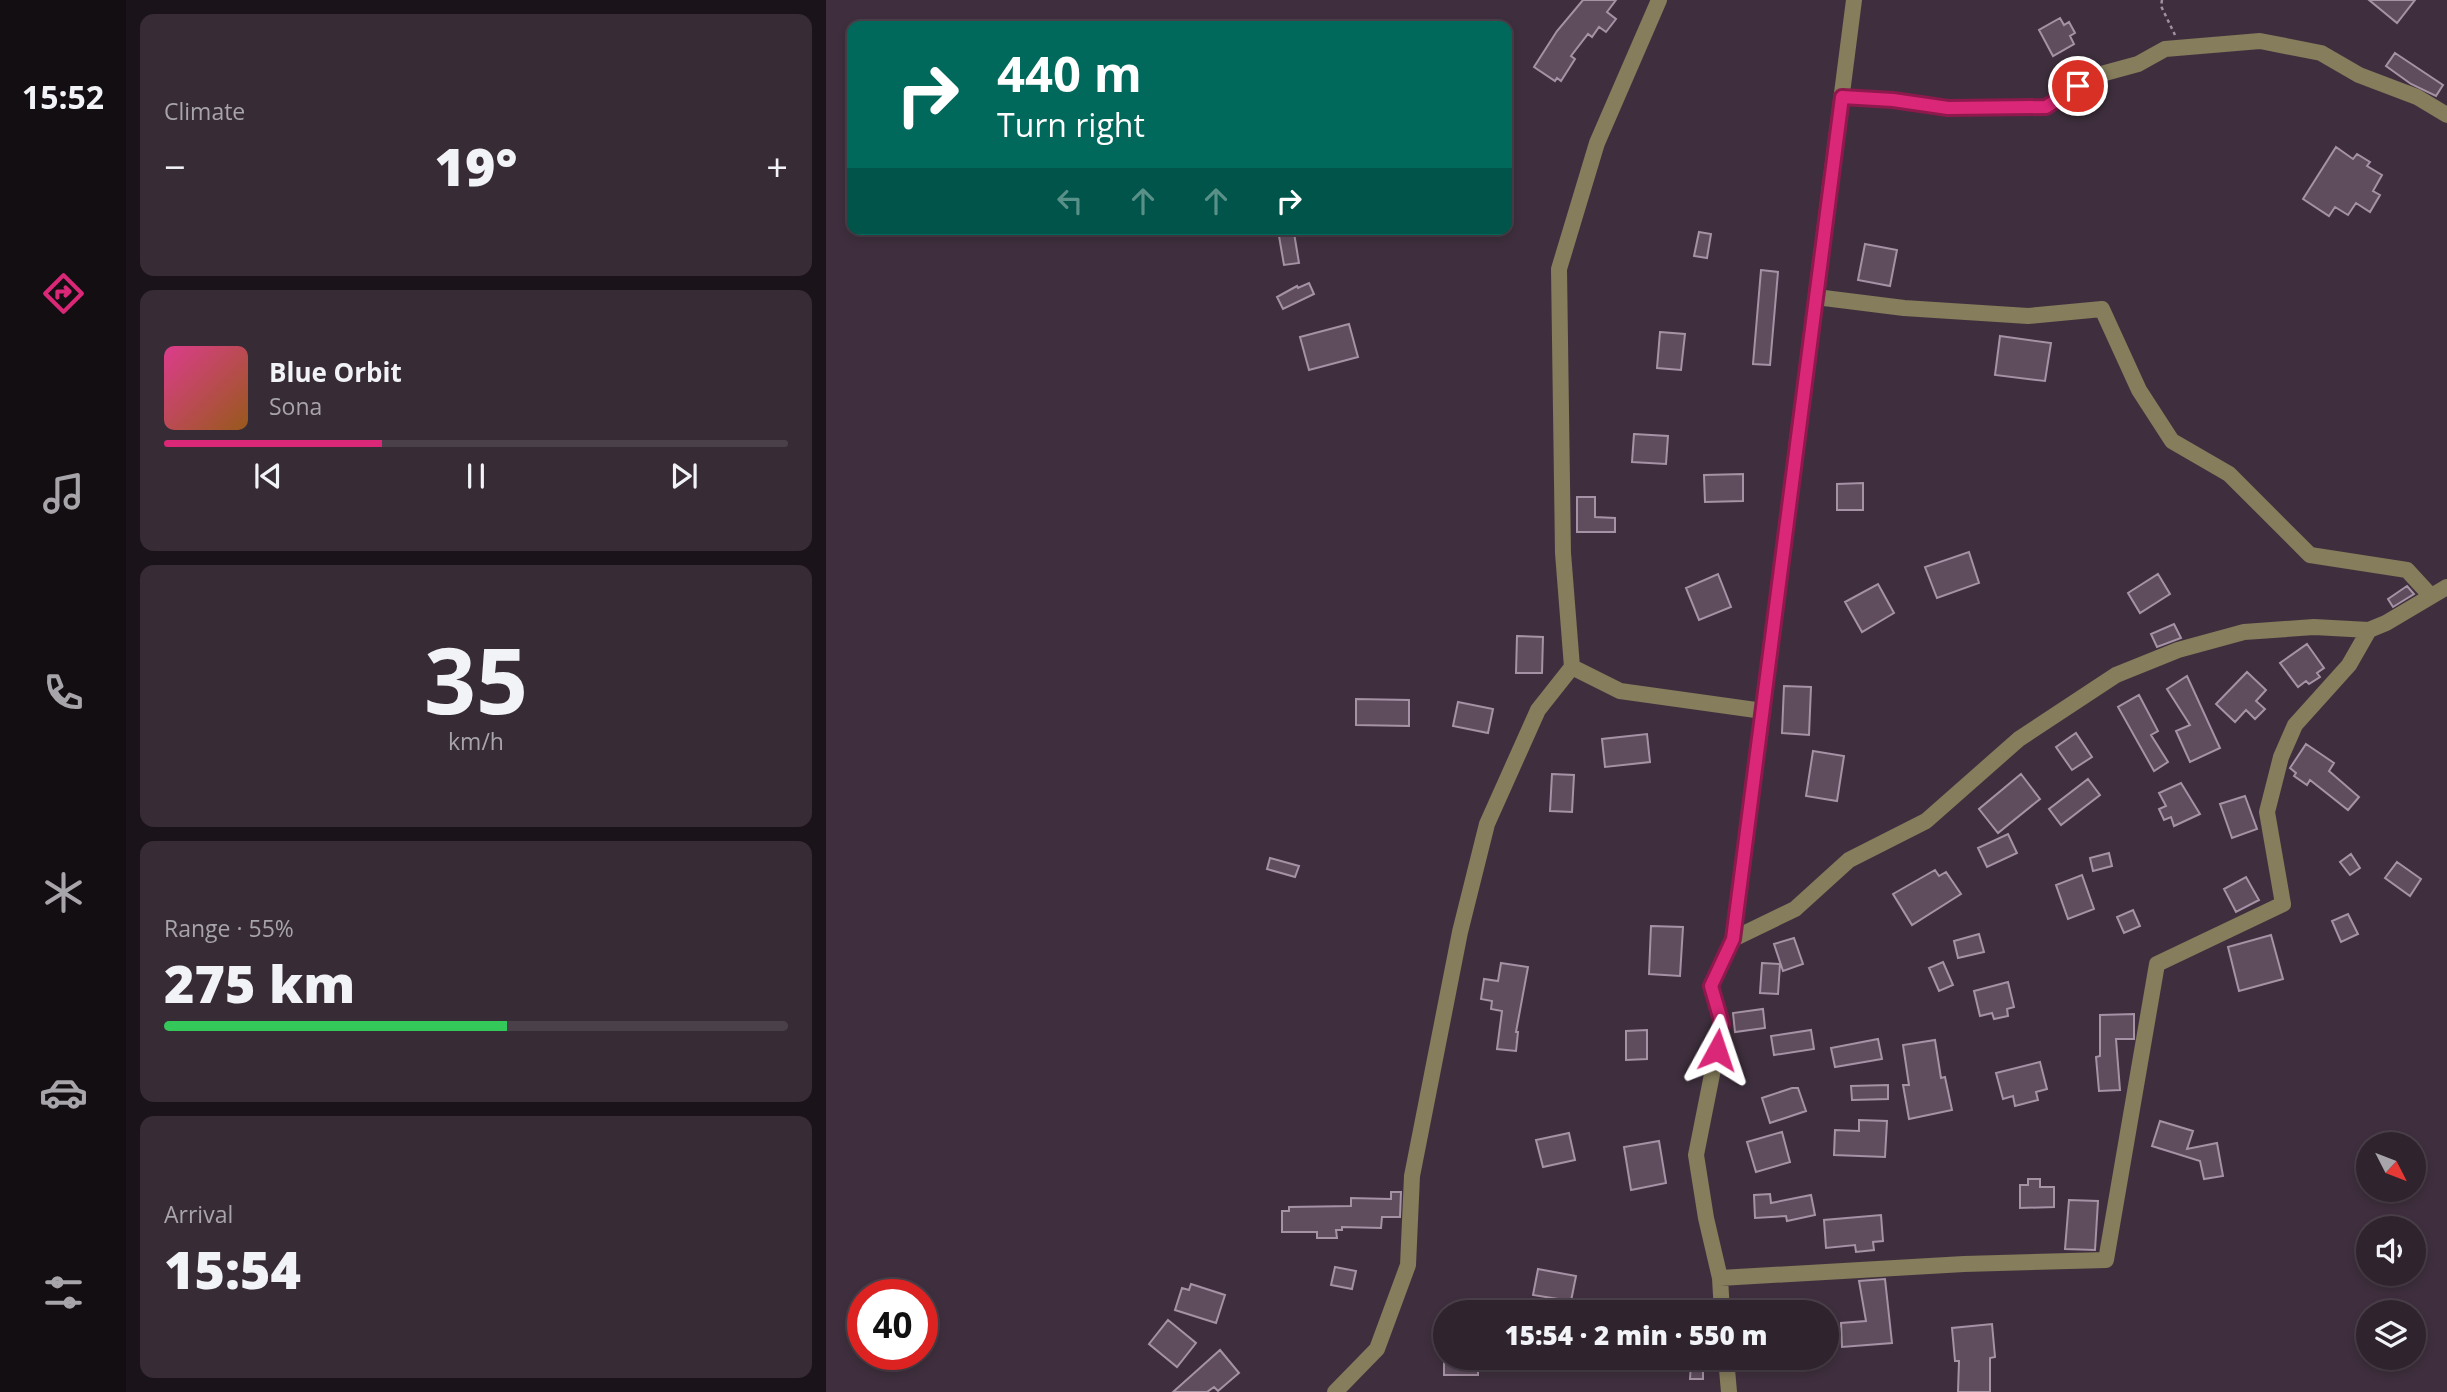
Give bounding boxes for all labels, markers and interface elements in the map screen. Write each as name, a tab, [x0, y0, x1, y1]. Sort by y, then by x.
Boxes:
text: 440 m	[997, 40, 1142, 106]
icon: right	[882, 49, 973, 140]
pin	[2048, 56, 2108, 116]
icon: arrive	[2059, 67, 2097, 105]
text: 15:52	[22, 75, 104, 118]
text: Climate	[164, 95, 245, 127]
text: Turn right	[997, 103, 1145, 146]
text: 19°	[435, 130, 517, 201]
text: −	[164, 140, 186, 192]
text: +	[766, 140, 788, 192]
icon: left	[1051, 182, 1089, 220]
icon: ahead	[1124, 182, 1162, 220]
icon: ahead	[1197, 182, 1235, 220]
icon: right	[1270, 182, 1308, 220]
icon: directions	[39, 269, 88, 318]
text: Blue Orbit	[269, 354, 402, 390]
text: Sona	[269, 390, 322, 422]
icon: previous	[249, 457, 287, 495]
icon: pause	[457, 457, 495, 495]
icon: next	[665, 457, 703, 495]
icon: music	[39, 469, 88, 518]
text: 35	[424, 617, 528, 741]
icon: phone	[39, 668, 88, 717]
text: km/h	[448, 725, 504, 757]
icon: climate	[39, 868, 88, 917]
text: Range · 55%	[164, 912, 294, 944]
text: 275 km	[164, 947, 355, 1018]
position arrow	[1680, 1013, 1754, 1087]
icon: car	[39, 1068, 88, 1117]
north arrow	[2356, 1132, 2426, 1202]
map controls	[2356, 1132, 2426, 1370]
text: Arrival	[164, 1198, 233, 1230]
button: sound	[2356, 1216, 2426, 1286]
text: 15:54	[164, 1233, 301, 1304]
icon: filters	[39, 1268, 88, 1317]
speed limit sign: 40	[847, 1279, 938, 1370]
button: layers	[2356, 1300, 2426, 1370]
text: 15:54 · 2 min · 550 m	[1505, 1317, 1767, 1353]

